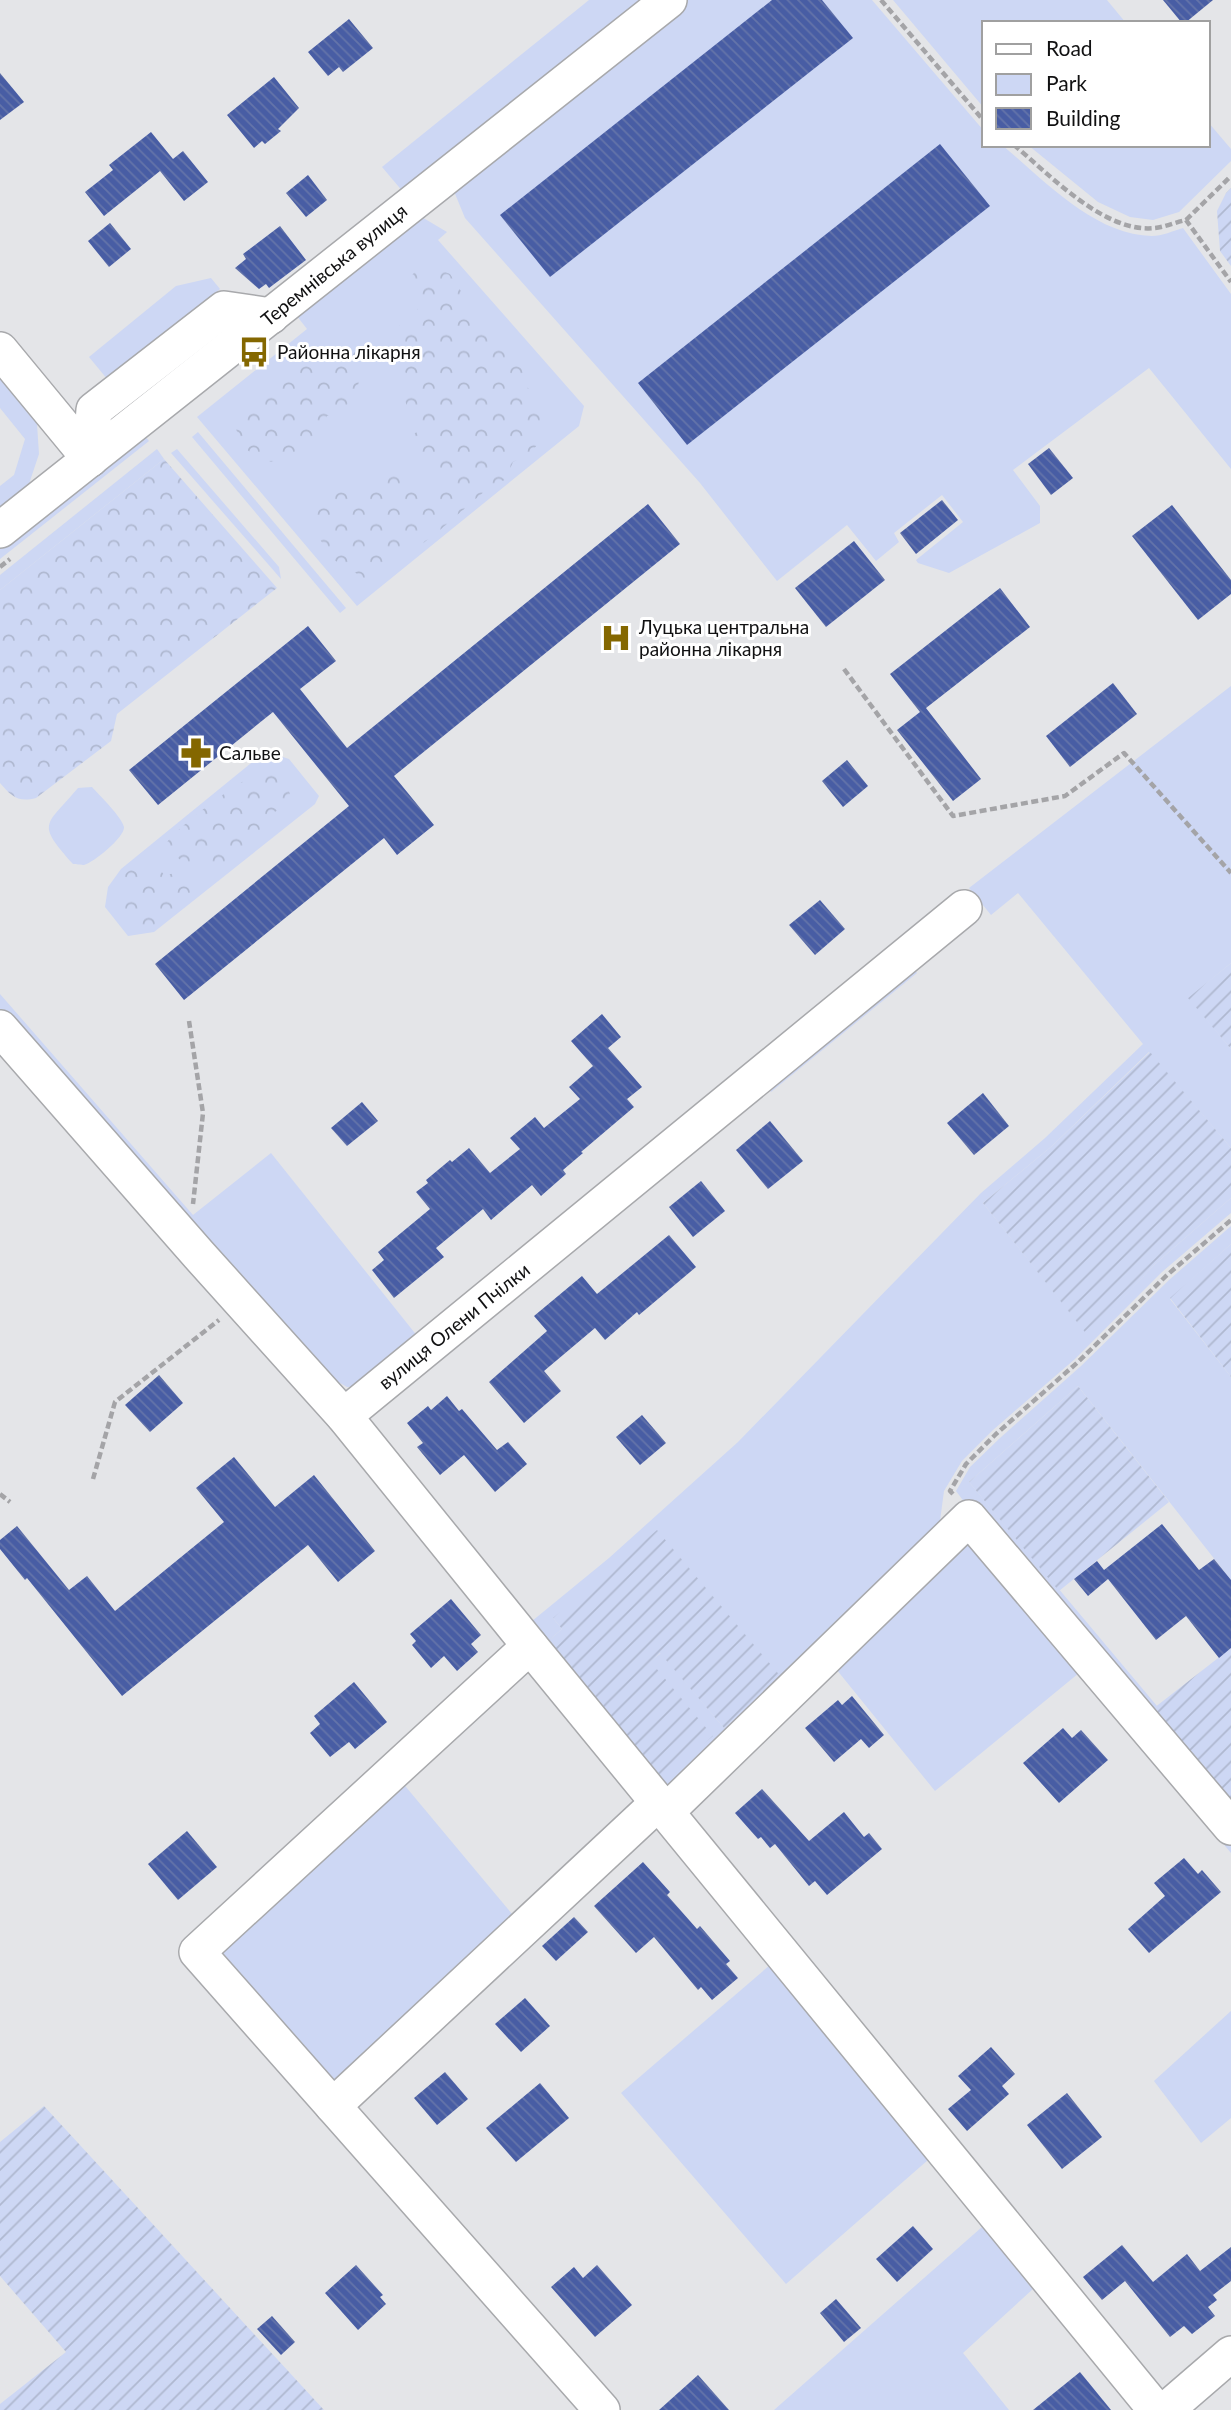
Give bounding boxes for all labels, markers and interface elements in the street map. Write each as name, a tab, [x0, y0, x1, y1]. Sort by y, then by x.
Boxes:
legend	[982, 21, 1210, 147]
text: Road	[1046, 35, 1093, 60]
text: Park	[1046, 70, 1087, 95]
text: Building	[1046, 105, 1121, 130]
street label: Теремнівська вулиця	[256, 199, 411, 331]
bus stop icon: Районна лікарня	[237, 335, 271, 369]
place label: Районна лікарня	[277, 340, 421, 363]
place label: Луцька центральна районна лікарня	[638, 615, 809, 660]
hospital icon: Луцька центральна районна лікарня	[599, 621, 633, 655]
pharmacy icon: Сальве	[179, 736, 213, 770]
place label: Сальве	[219, 741, 281, 764]
street label: вулиця Олени Пчілки	[373, 1258, 534, 1394]

